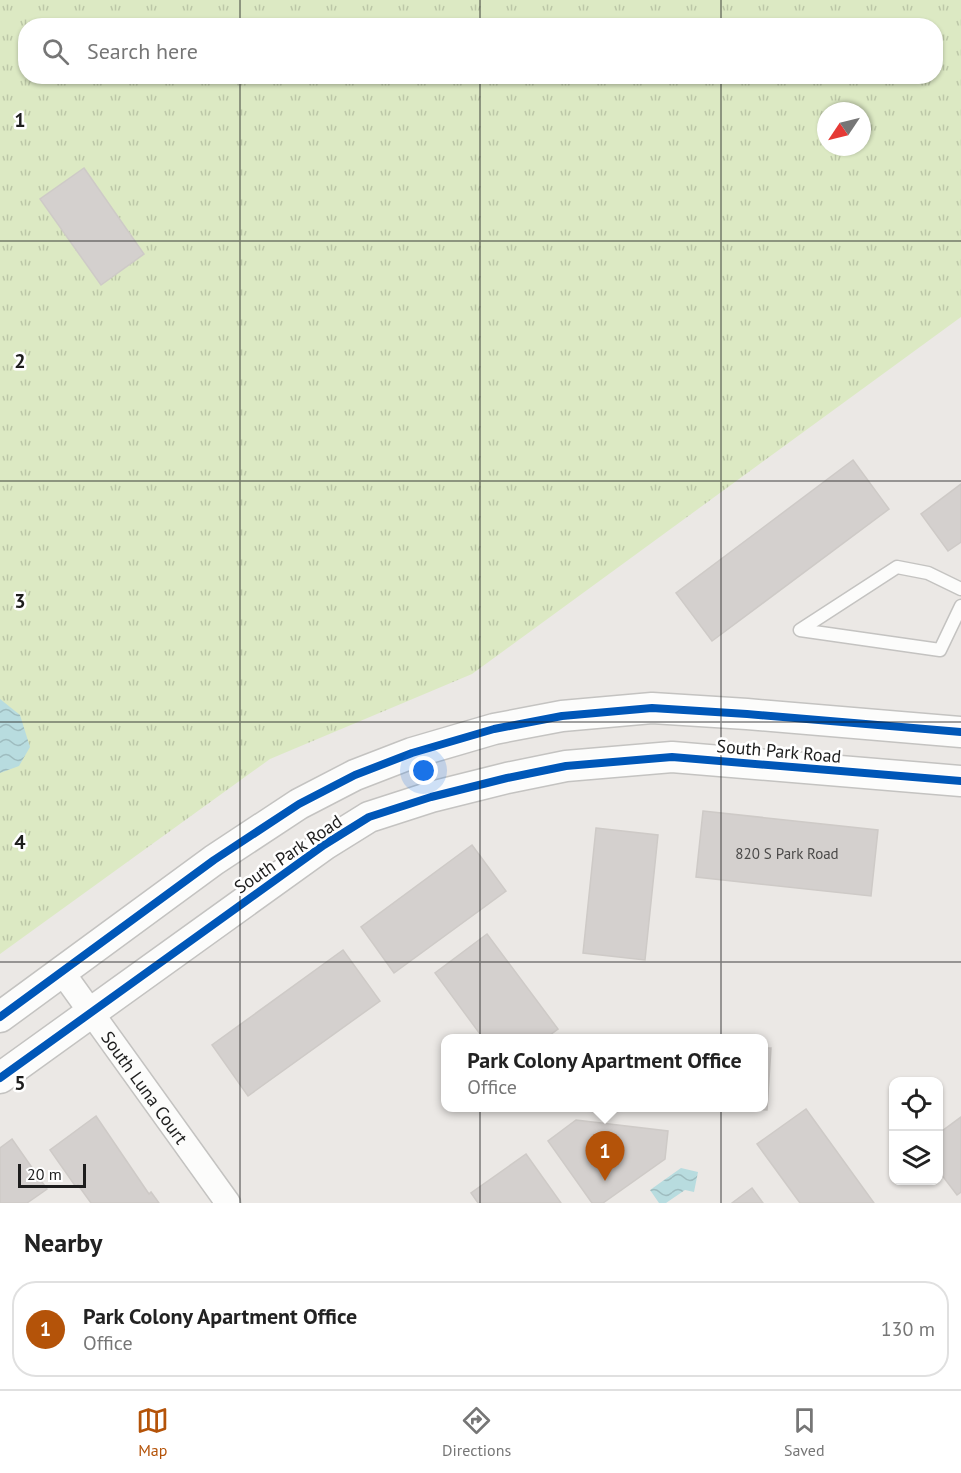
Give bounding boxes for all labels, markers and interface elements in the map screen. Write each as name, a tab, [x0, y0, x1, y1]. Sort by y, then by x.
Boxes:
search box	[18, 18, 943, 84]
icon: search	[39, 35, 72, 68]
text: Search here	[87, 37, 198, 65]
north arrow	[817, 102, 871, 156]
text: 1	[14, 107, 26, 133]
text: 2	[14, 348, 26, 374]
text: 3	[14, 588, 26, 614]
street label: South Park Road	[716, 734, 842, 768]
your location	[409, 756, 438, 785]
street label: South Park Road	[230, 809, 346, 899]
text: 4	[14, 829, 26, 855]
house number: 820 S Park Road	[735, 844, 839, 863]
street label: South Luna Court	[96, 1026, 193, 1148]
popup	[441, 1034, 768, 1112]
text: Park Colony Apartment Office	[467, 1046, 742, 1074]
text: 5	[14, 1070, 26, 1096]
text: Office	[467, 1074, 517, 1100]
map controls	[889, 1077, 943, 1185]
button: locate	[889, 1077, 943, 1131]
button: layers	[889, 1131, 943, 1185]
pin: 1	[586, 1132, 624, 1181]
scale bar	[18, 1161, 86, 1188]
text: 20 m	[27, 1164, 62, 1184]
text: Nearby	[24, 1226, 102, 1259]
text: Park Colony Apartment Office	[83, 1302, 357, 1330]
text: 1	[40, 1316, 51, 1342]
text: 130 m	[881, 1316, 935, 1342]
text: Office	[83, 1330, 133, 1356]
tab: Map	[136, 1404, 169, 1460]
tab: Directions	[442, 1404, 511, 1460]
tab: Saved	[784, 1404, 825, 1460]

